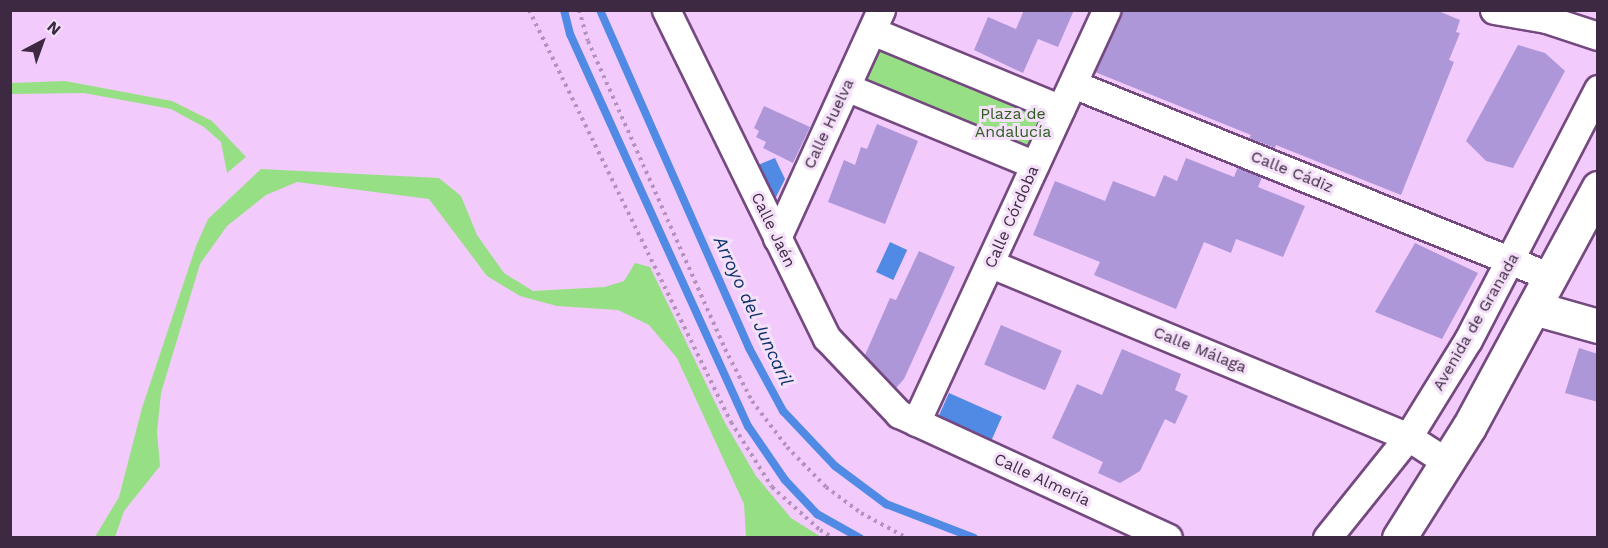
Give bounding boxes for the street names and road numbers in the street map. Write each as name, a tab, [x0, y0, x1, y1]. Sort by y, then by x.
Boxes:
street label: Calle Huelva	[800, 76, 858, 172]
street label: Calle Cádiz	[1248, 147, 1336, 197]
street label: Calle Córdoba	[981, 163, 1043, 271]
street label: Calle Jaén	[747, 189, 799, 271]
street label: Avenida de Granada	[1429, 250, 1523, 394]
street label: Calle Málaga	[1151, 323, 1249, 377]
street label: Calle Almería	[991, 449, 1093, 511]

